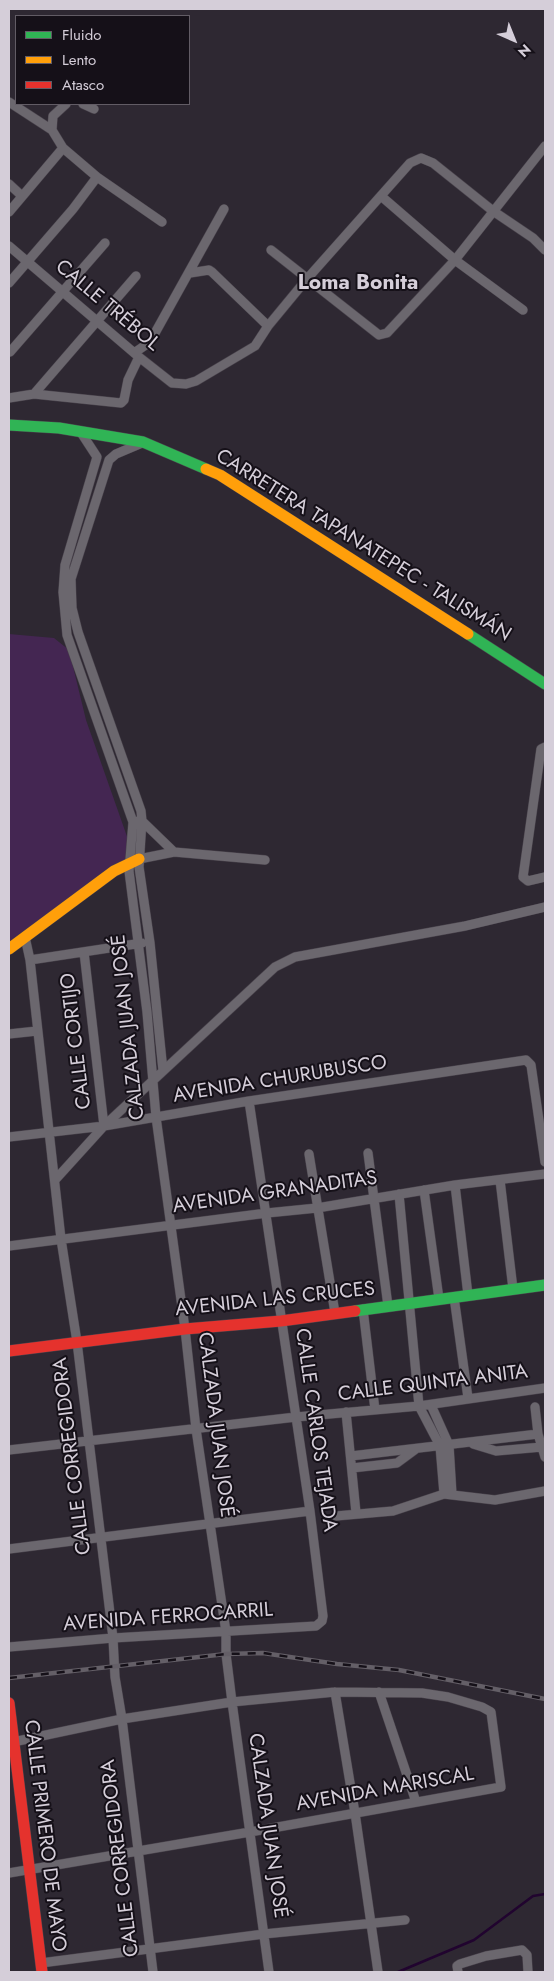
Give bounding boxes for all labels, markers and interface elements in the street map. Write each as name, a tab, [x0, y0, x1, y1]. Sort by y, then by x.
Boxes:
legend	[15, 15, 190, 105]
north arrow	[489, 15, 539, 65]
text: Fluido	[62, 24, 101, 46]
text: N	[513, 40, 535, 62]
text: Lento	[62, 49, 96, 71]
text: Atasco	[62, 74, 104, 96]
street label: CALLE TRÉBOL	[50, 255, 164, 357]
district label: Loma Bonita	[298, 271, 418, 297]
street label: CARRETERA TAPANATEPEC - TALISMÁN	[211, 445, 515, 647]
street label: CALZADA JUAN JOSÉ	[107, 933, 151, 1121]
street label: CALLE CORTIJO	[57, 971, 97, 1111]
street label: AVENIDA CHURUBUSCO	[171, 1051, 389, 1109]
street label: AVENIDA GRANADITAS	[171, 1167, 379, 1219]
street label: AVENIDA LAS CRUCES	[174, 1278, 376, 1322]
street label: CALLE CARLOS TEJADA	[289, 1327, 341, 1533]
street label: CALZADA JUAN JOSÉ	[192, 1331, 238, 1519]
street label: CALLE CORREGIDORA	[49, 1356, 97, 1556]
street label: CALLE QUINTA ANITA	[337, 1360, 529, 1408]
street label: AVENIDA FERROCARRIL	[62, 1599, 274, 1637]
street label: CALLE PRIMERO DE MAYO	[18, 1719, 70, 1953]
street label: CALZADA JUAN JOSÉ	[242, 1732, 292, 1920]
street label: CALLE CORREGIDORA	[97, 1758, 145, 1958]
street label: AVENIDA MARISCAL	[294, 1763, 476, 1817]

